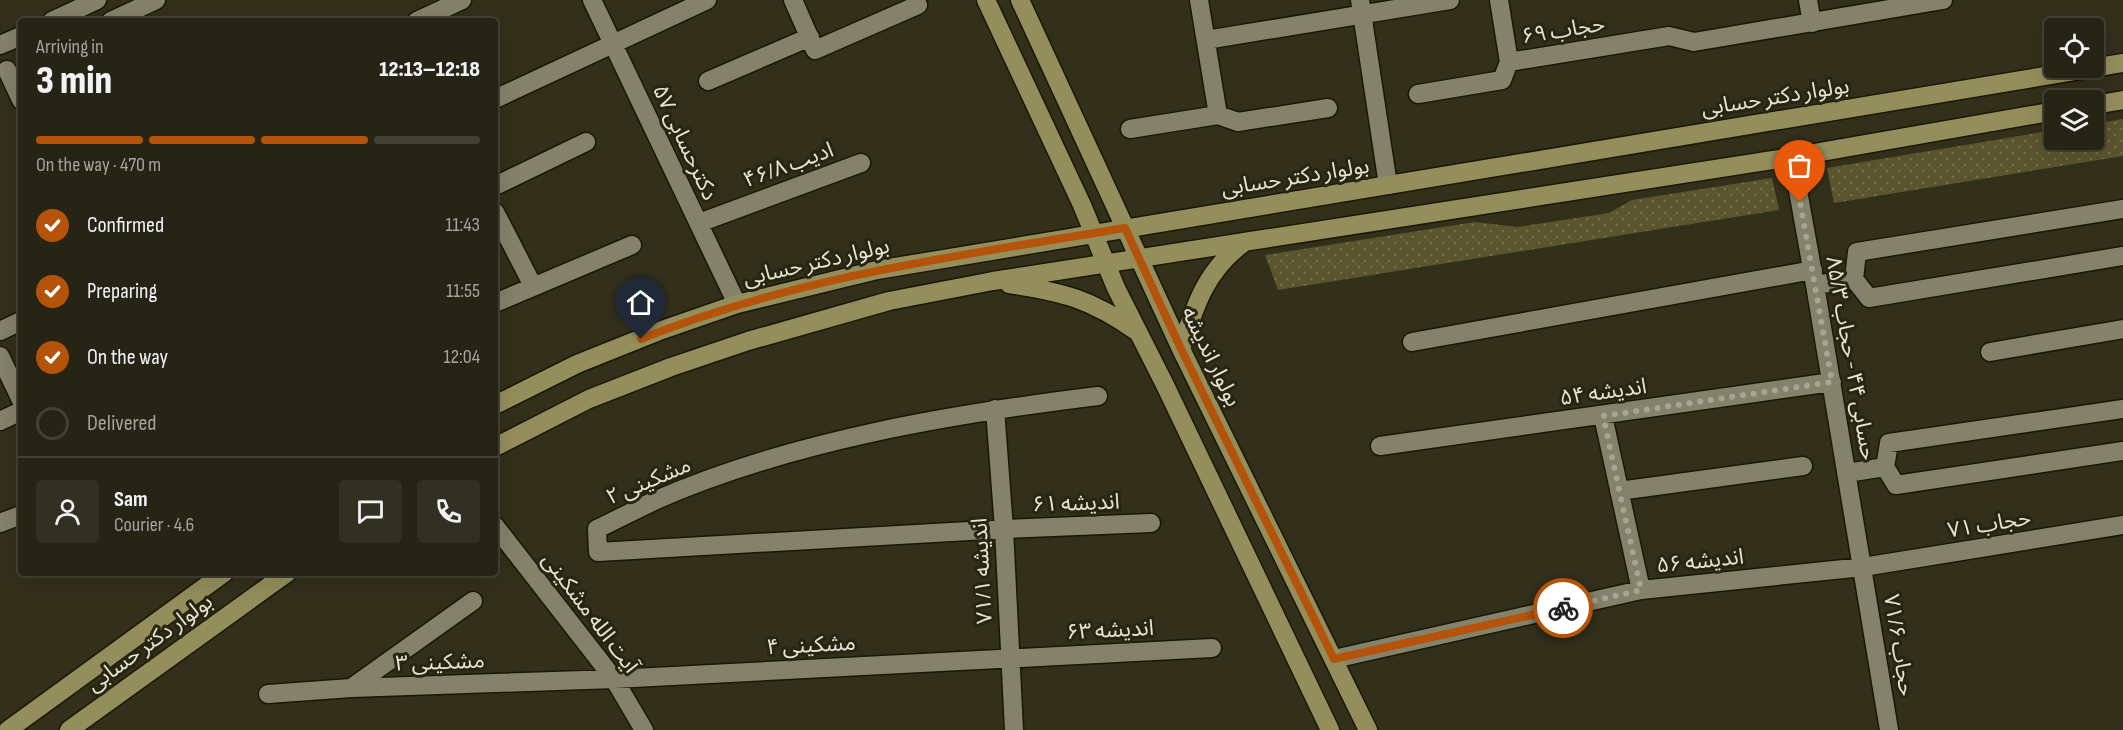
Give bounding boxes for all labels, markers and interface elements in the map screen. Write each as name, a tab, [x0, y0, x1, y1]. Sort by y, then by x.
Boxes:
street label: حجاب ۶۹	[1520, 11, 1607, 50]
map controls	[2044, 18, 2104, 150]
button: locate	[2044, 18, 2104, 78]
text: Arriving in	[36, 35, 104, 59]
text: 12:13–12:18	[379, 56, 480, 83]
text: 3 min	[36, 58, 112, 105]
street label: بولوار دکتر حسابی	[1699, 72, 1851, 122]
street label: دکترحسابی ۵۷	[646, 81, 723, 205]
button: layers	[2044, 90, 2104, 150]
street label: ادیب ۴۶/۸	[740, 137, 837, 194]
pin	[1774, 140, 1825, 202]
icon: bag	[1783, 149, 1816, 182]
street label: بولوار دکتر حسابی	[1219, 152, 1371, 202]
text: On the way · 470 m	[36, 153, 161, 177]
icon: check	[36, 209, 69, 242]
text: Confirmed	[87, 212, 164, 239]
text: 11:43	[445, 213, 480, 237]
street label: بولوار دکتر حسابی	[741, 233, 892, 292]
street label: حسابی ۴۴ - حجاب ۸۵/۳	[1819, 254, 1882, 462]
icon: check	[36, 275, 69, 308]
pin	[615, 277, 666, 339]
text: Preparing	[87, 278, 157, 305]
text: 11:55	[446, 279, 480, 303]
icon: home	[624, 286, 657, 319]
street label: بولوار اندیشه	[1175, 302, 1246, 411]
icon: check	[36, 341, 69, 374]
text: On the way	[87, 344, 168, 371]
text: 12:04	[444, 345, 480, 369]
street label: اندیشه ۵۴	[1558, 373, 1648, 412]
text: Delivered	[87, 410, 156, 437]
street label: مشکینی ۲	[602, 451, 695, 511]
button: person	[36, 480, 99, 543]
button: chat	[339, 480, 402, 543]
button: phone	[417, 480, 480, 543]
text: Sam	[114, 486, 148, 513]
street label: اندیشه ۶۱	[1032, 488, 1120, 519]
street label: حجاب ۷۱	[1946, 505, 2033, 544]
text: Courier · 4.6	[114, 513, 194, 537]
street label: اندیشه ۷۱/۱	[966, 517, 999, 625]
street label: اندیشه ۵۶	[1655, 543, 1745, 579]
street label: آیت الله مشکینی	[536, 547, 645, 680]
courier	[1533, 578, 1593, 638]
street label: بولوار دکتر حسابی	[82, 588, 218, 698]
icon: bike	[1547, 592, 1580, 625]
street label: حجاب ۷۱/۶	[1877, 592, 1920, 698]
street label: اندیشه ۶۳	[1066, 615, 1154, 646]
street label: مشکینی ۴	[766, 630, 856, 661]
street label: مشکینی ۳	[395, 647, 485, 678]

